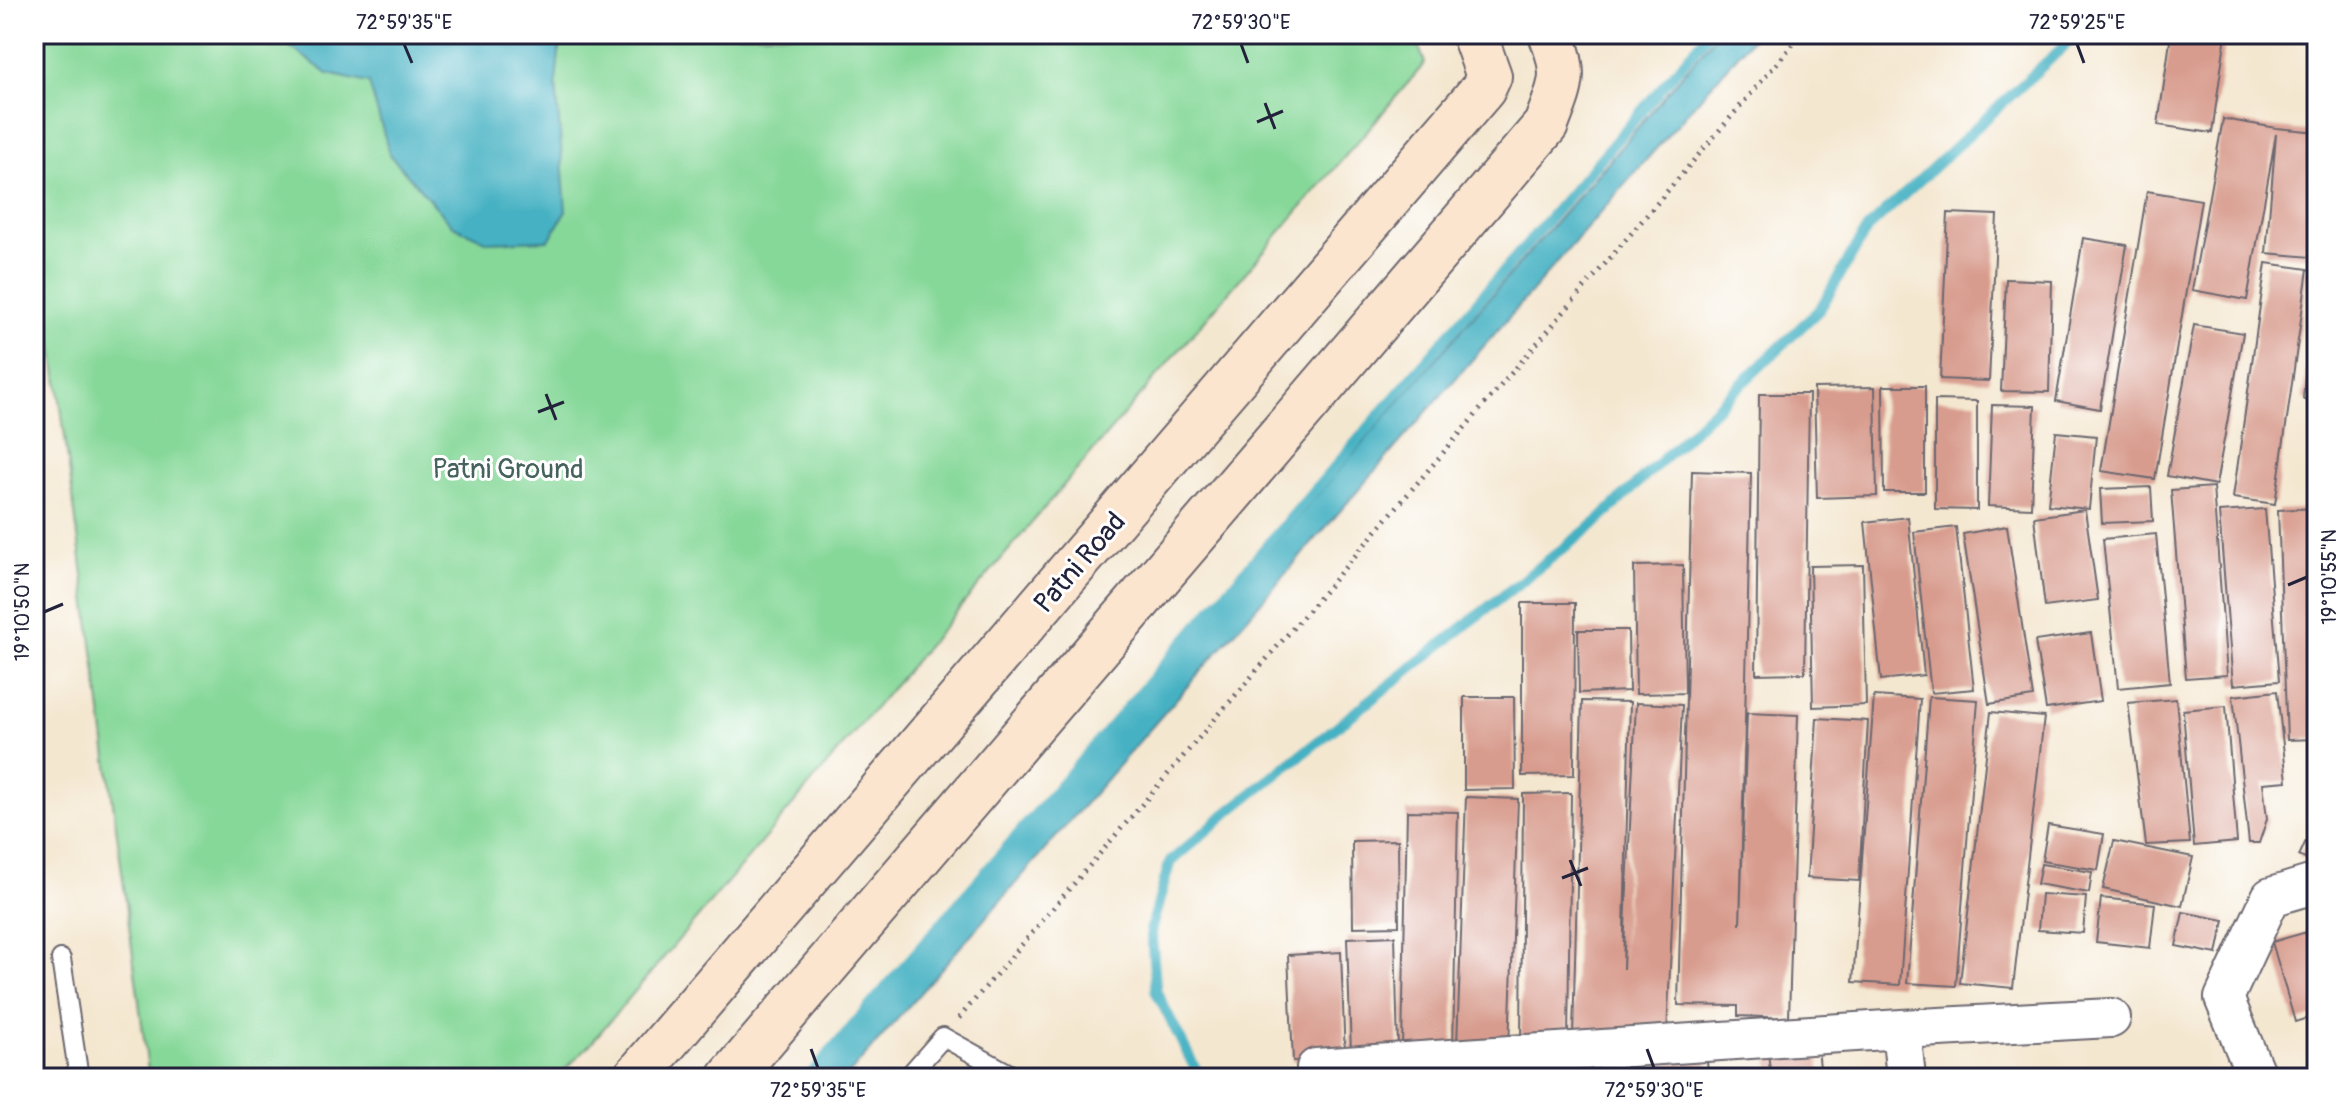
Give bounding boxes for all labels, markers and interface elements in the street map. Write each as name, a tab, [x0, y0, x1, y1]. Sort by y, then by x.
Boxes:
text: 72°59'35"E	[356, 10, 452, 35]
text: 72°59'30"E	[1192, 10, 1290, 35]
text: 72°59'25"E	[2029, 10, 2125, 35]
park label: Patni Ground	[432, 452, 584, 487]
street label: Patni Road	[1027, 505, 1134, 621]
text: 19°10'55"N	[2317, 529, 2342, 625]
text: 19°10'50"N	[10, 563, 35, 661]
text: 72°59'35"E	[770, 1078, 866, 1103]
text: 72°59'30"E	[1605, 1078, 1703, 1103]

